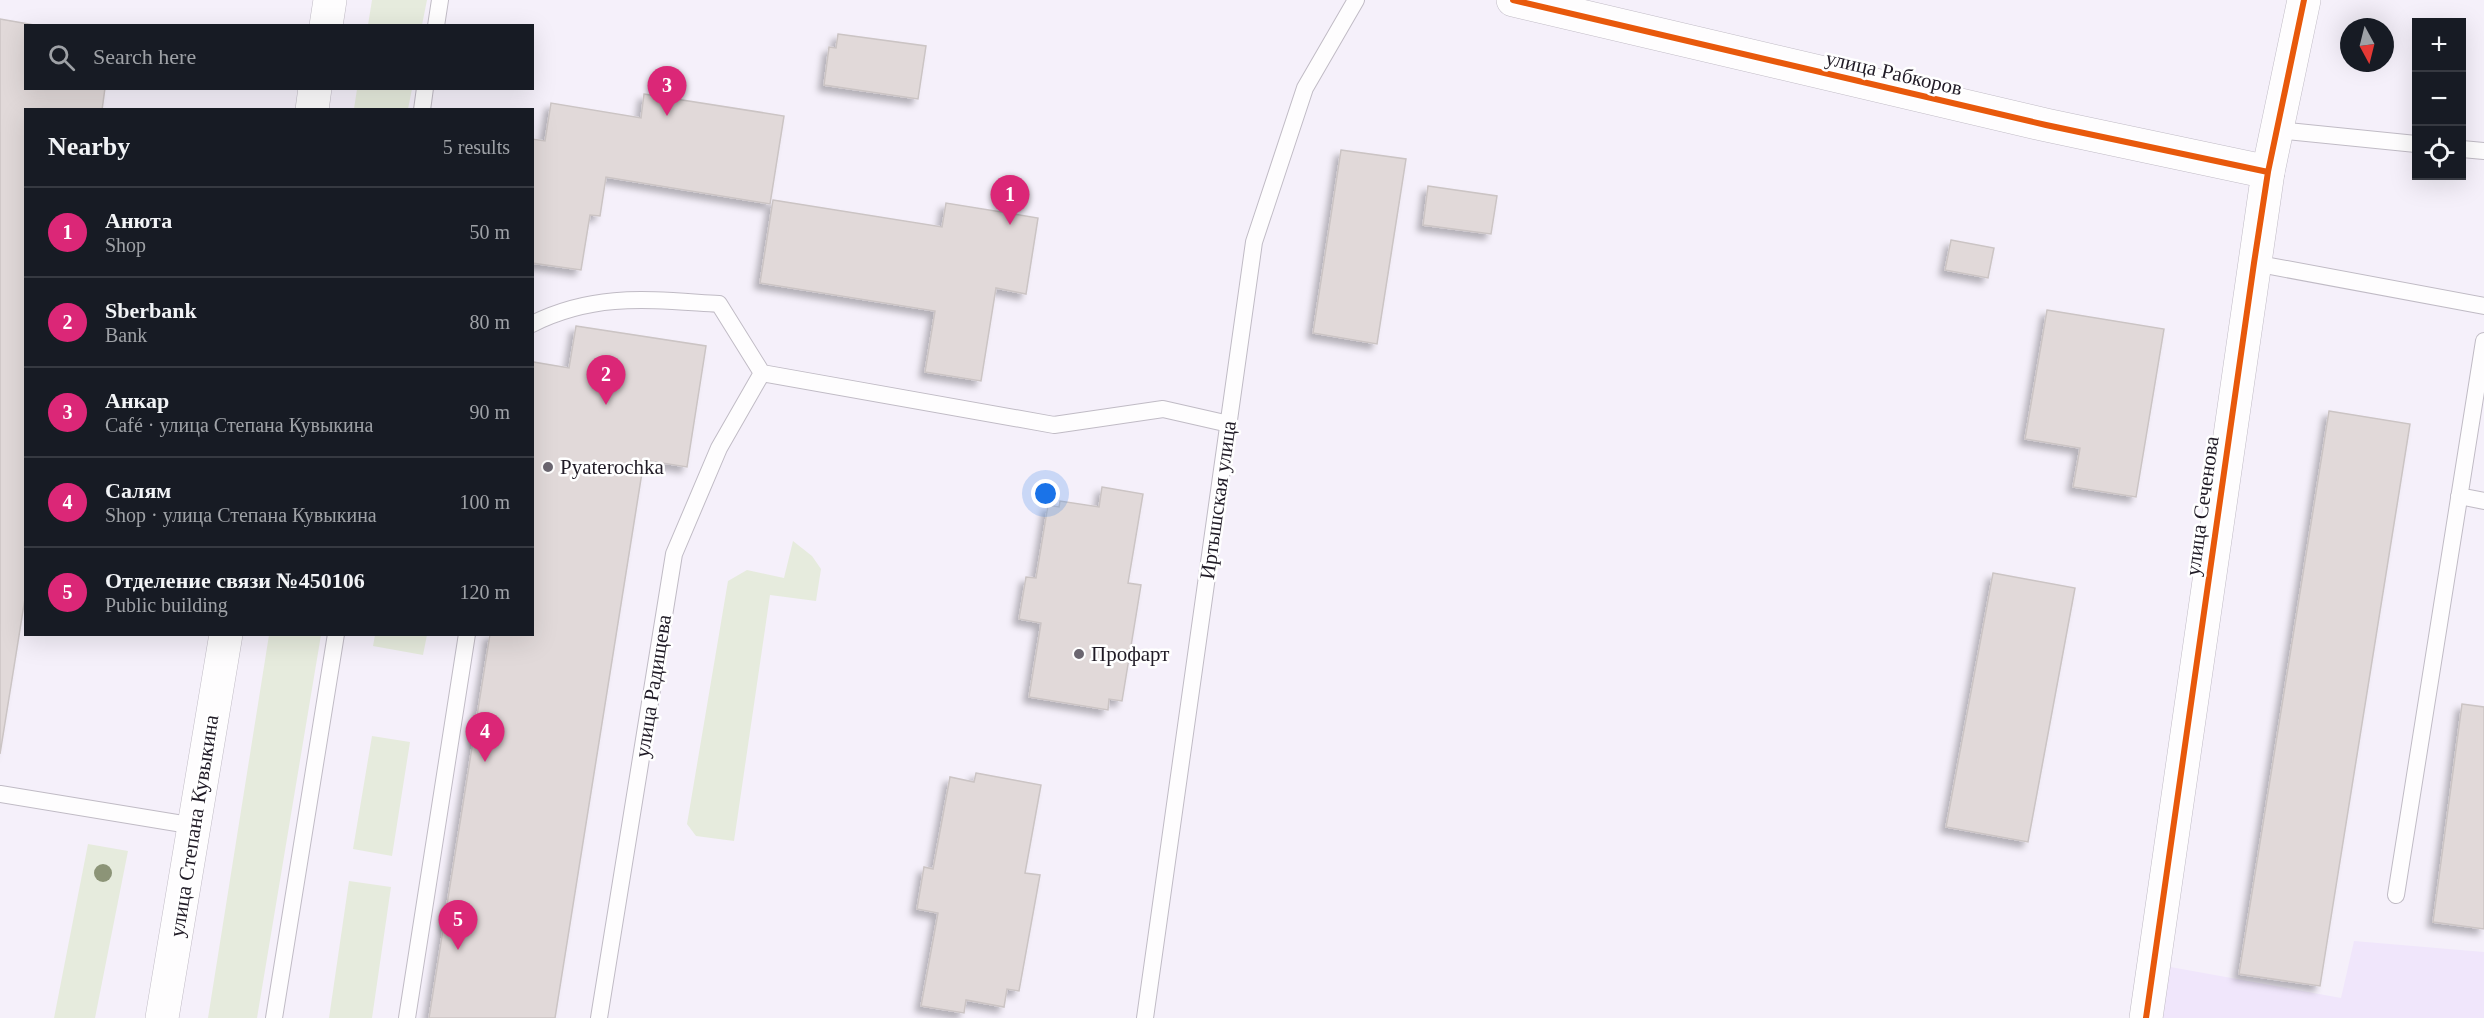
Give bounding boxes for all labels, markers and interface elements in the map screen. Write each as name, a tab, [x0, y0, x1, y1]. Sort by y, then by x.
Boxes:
north arrow	[2340, 18, 2394, 72]
map controls	[2412, 18, 2466, 180]
button: +	[2412, 18, 2466, 72]
search box	[24, 24, 534, 90]
icon: search	[45, 41, 78, 74]
text: Search here	[93, 44, 196, 69]
street label: улица Рабкоров	[1823, 46, 1965, 100]
pin: 3	[648, 66, 686, 116]
button: −	[2412, 72, 2466, 126]
button: locate	[2412, 126, 2466, 180]
text: Nearby	[48, 132, 130, 161]
text: 5 results	[443, 136, 510, 158]
pin: 1	[990, 176, 1030, 225]
text: Анюта	[105, 208, 172, 233]
text: 1	[63, 221, 73, 243]
text: 50 m	[469, 221, 510, 243]
text: Shop	[105, 234, 146, 256]
text: Sberbank	[105, 298, 197, 323]
text: 2	[63, 311, 73, 333]
text: 80 m	[469, 311, 510, 333]
text: Bank	[105, 324, 147, 346]
pin: 2	[586, 356, 626, 405]
text: Анкар	[105, 388, 169, 413]
text: 3	[63, 401, 73, 423]
text: 90 m	[469, 401, 510, 423]
text: Café · улица Степана Кувыкина	[105, 414, 373, 436]
street label: Иртышская улица	[1195, 418, 1241, 581]
street label: улица Сеченова	[2180, 434, 2224, 577]
place label: Pyaterochka	[560, 455, 664, 479]
marker: Pyaterochka	[541, 460, 555, 474]
text: Салям	[105, 478, 171, 503]
your location	[1031, 479, 1060, 508]
text: 4	[63, 491, 73, 513]
text: 100 m	[459, 491, 510, 513]
text: Shop · улица Степана Кувыкина	[105, 504, 377, 526]
text: Отделение связи №450106	[105, 568, 365, 593]
text: 5	[63, 581, 73, 603]
text: 120 m	[459, 581, 510, 603]
text: Public building	[105, 594, 228, 616]
street label: улица Радищева	[630, 612, 676, 759]
place label: Профарт	[1091, 642, 1170, 666]
marker: Профарт	[1072, 647, 1086, 661]
pin: 4	[466, 712, 504, 762]
street label: улица Степана Кувыкина	[165, 713, 224, 939]
pin: 5	[438, 900, 478, 950]

